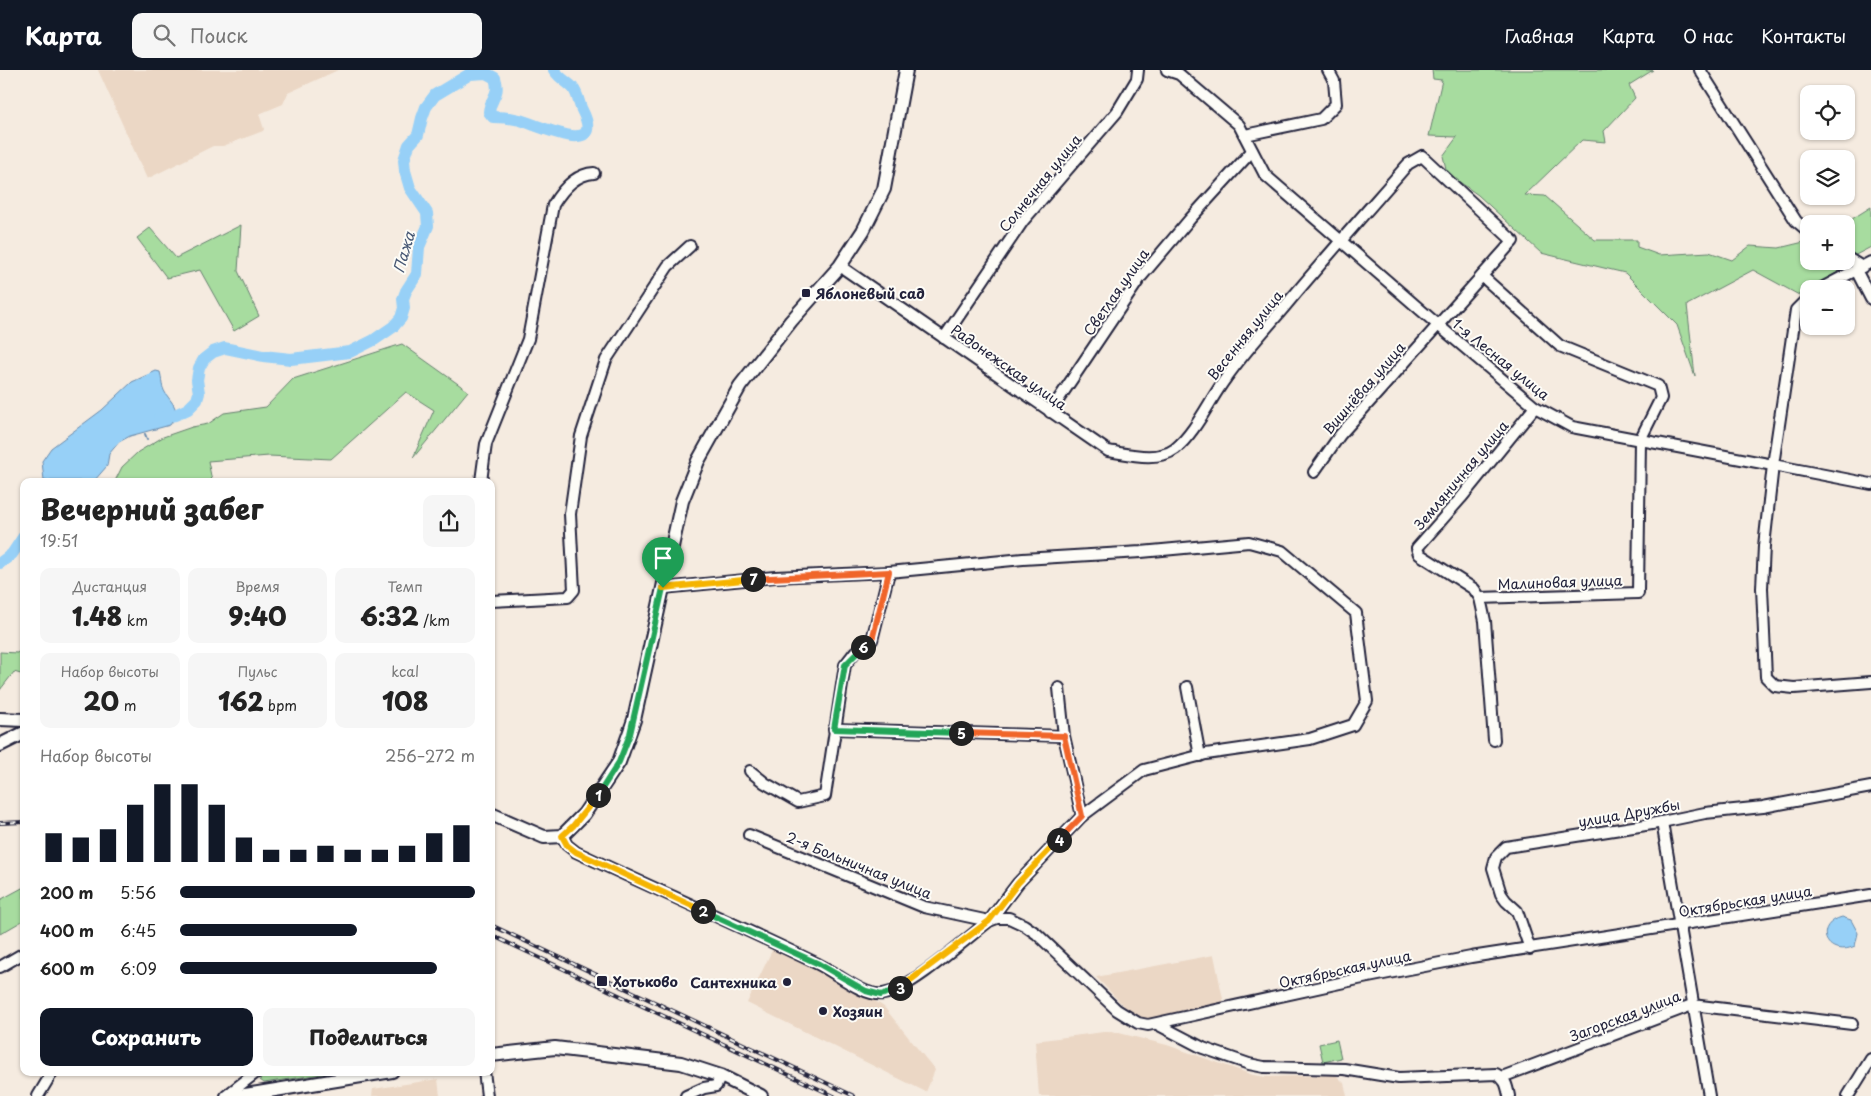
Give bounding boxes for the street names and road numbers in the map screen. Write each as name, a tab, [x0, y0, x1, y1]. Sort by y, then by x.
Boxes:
street label: Солнечная улица	[994, 129, 1086, 236]
street label: Светлая улица	[1078, 244, 1154, 340]
street label: Весенняя улица	[1202, 286, 1288, 384]
street label: 1-я Лесная улица	[1448, 313, 1554, 405]
street label: Радонежская улица	[947, 319, 1071, 415]
street label: Вишнёвая улица	[1318, 337, 1410, 439]
street label: Земляничная улица	[1409, 416, 1513, 534]
street label: Малиновая улица	[1497, 569, 1623, 595]
street label: улица Дружбы	[1576, 794, 1682, 832]
street label: 2-я Больничная улица	[783, 826, 935, 904]
street label: Октябрьская улица	[1677, 880, 1813, 922]
street label: Октябрьская улица	[1277, 945, 1413, 993]
street label: Загорская улица	[1567, 985, 1684, 1047]

